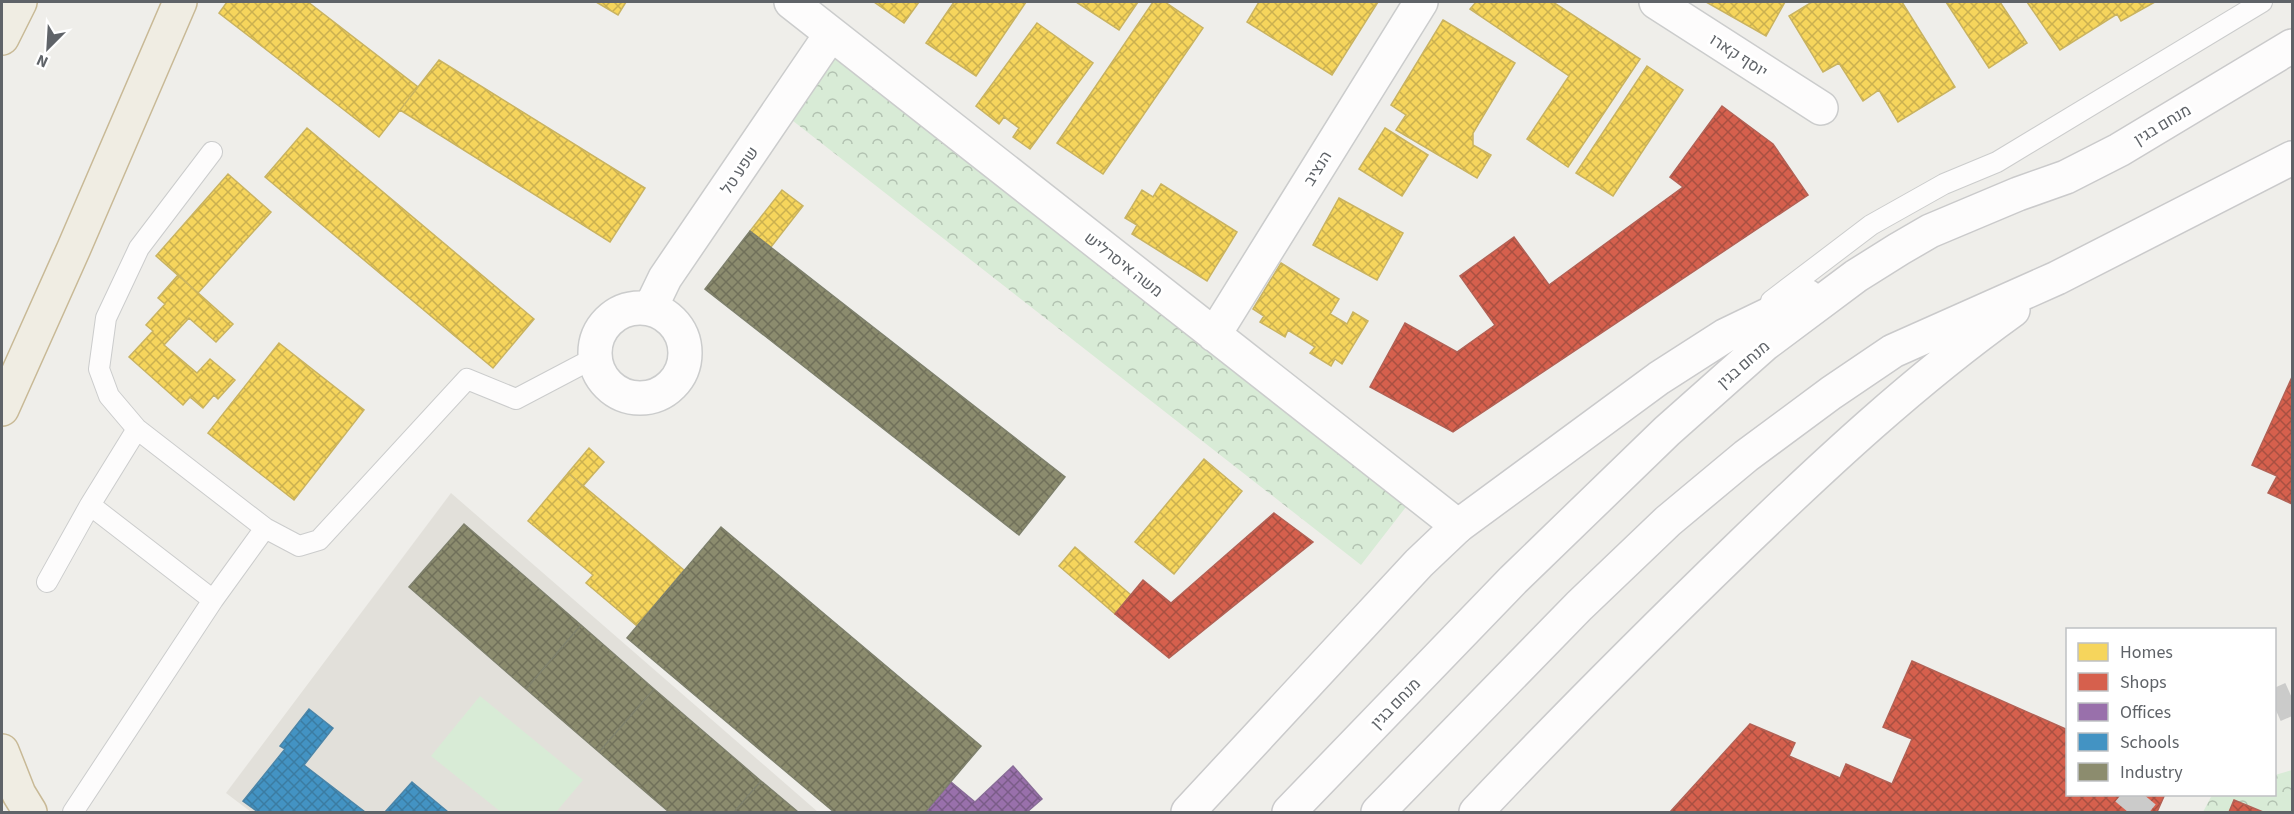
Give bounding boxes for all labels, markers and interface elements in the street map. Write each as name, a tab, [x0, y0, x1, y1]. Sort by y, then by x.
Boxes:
north arrow	[18, 18, 78, 78]
street label: יוסף קארו	[1705, 29, 1772, 83]
text: N	[33, 49, 52, 73]
street label: מנחם בגין	[2130, 99, 2195, 151]
street label: שפע טל	[716, 142, 764, 199]
street label: הנציב	[1299, 147, 1337, 190]
street label: משה איסרליש	[1079, 227, 1167, 303]
street label: מנחם בגין	[1713, 336, 1775, 394]
legend	[2066, 628, 2276, 796]
text: Homes	[2120, 640, 2173, 665]
text: Shops	[2120, 670, 2167, 695]
street label: מנחם בגין	[1366, 673, 1426, 734]
text: Offices	[2120, 700, 2171, 725]
text: Schools	[2120, 730, 2179, 755]
text: Industry	[2120, 760, 2183, 785]

